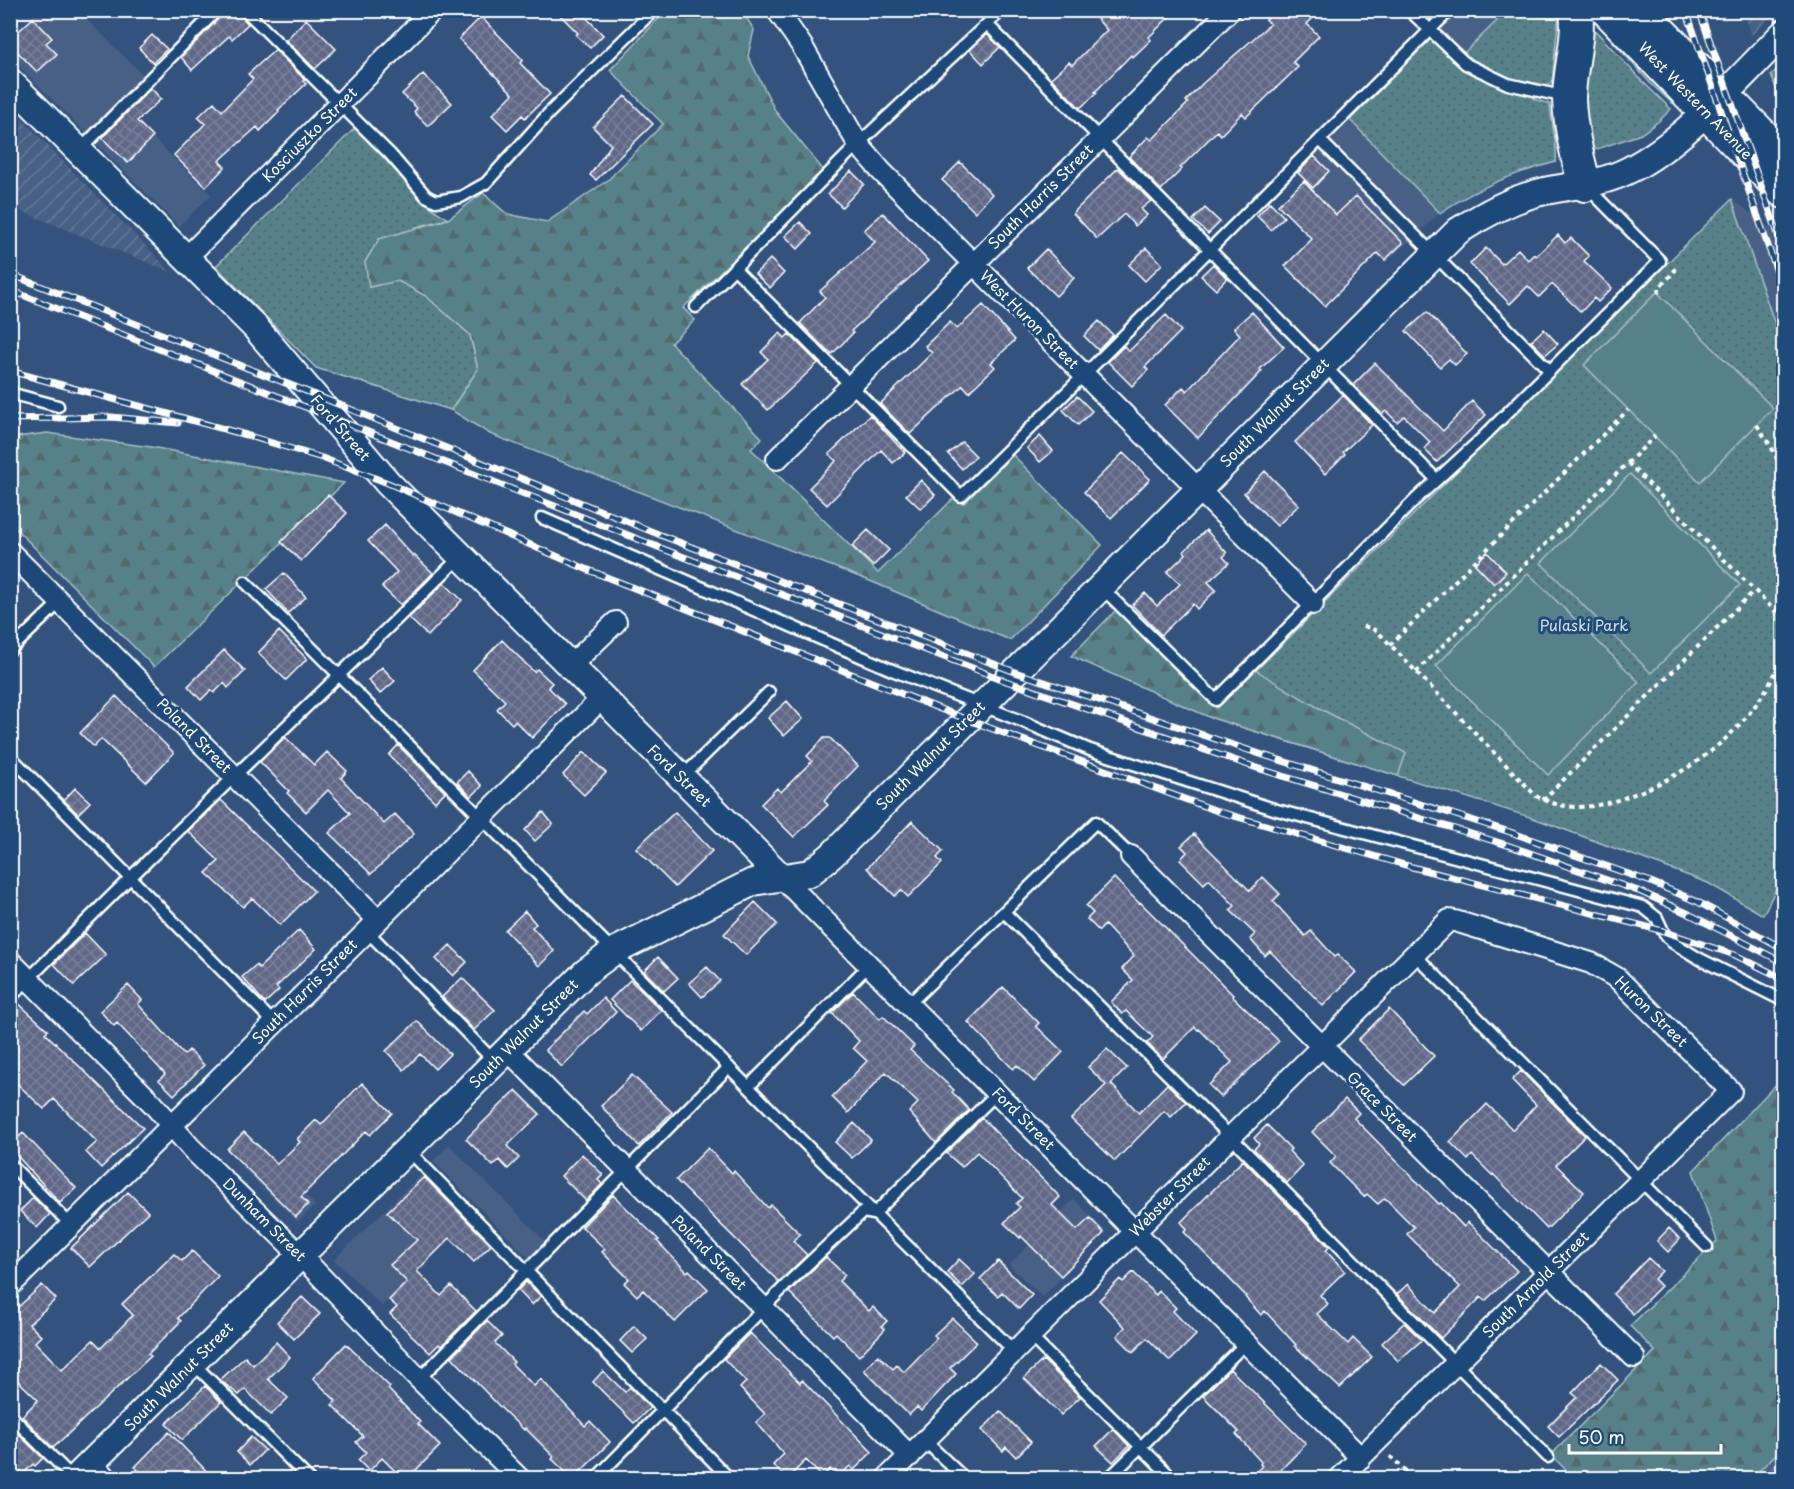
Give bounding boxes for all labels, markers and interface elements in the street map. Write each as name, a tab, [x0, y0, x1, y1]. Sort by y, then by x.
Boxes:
street label: West Western Avenue	[1634, 36, 1759, 164]
street label: Kosciuszko Street	[256, 81, 362, 187]
street label: South Harris Street	[982, 138, 1098, 254]
street label: West Huron Street	[975, 264, 1085, 374]
street label: South Walnut Street	[1214, 352, 1334, 472]
street label: Ford Street	[306, 389, 377, 465]
park label: Pulaski Park	[1540, 613, 1628, 636]
street label: Poland Street	[152, 692, 238, 778]
street label: South Walnut Street	[870, 695, 990, 815]
street label: Ford Street	[643, 738, 717, 811]
street label: South Harris Street	[246, 933, 362, 1049]
street label: Huron Street	[1610, 970, 1694, 1052]
street label: South Walnut Street	[463, 973, 583, 1093]
street label: Grace Street	[1342, 1065, 1424, 1147]
street label: Ford Street	[987, 1081, 1061, 1155]
street label: Webster Street	[1123, 1150, 1215, 1242]
street label: Dunham Street	[218, 1172, 312, 1266]
street label: Poland Street	[667, 1209, 753, 1295]
street label: South Arnold Street	[1476, 1225, 1594, 1343]
street label: South Walnut Street	[118, 1316, 238, 1436]
scale bar	[1569, 1417, 1720, 1455]
text: 50 m	[1578, 1423, 1625, 1450]

